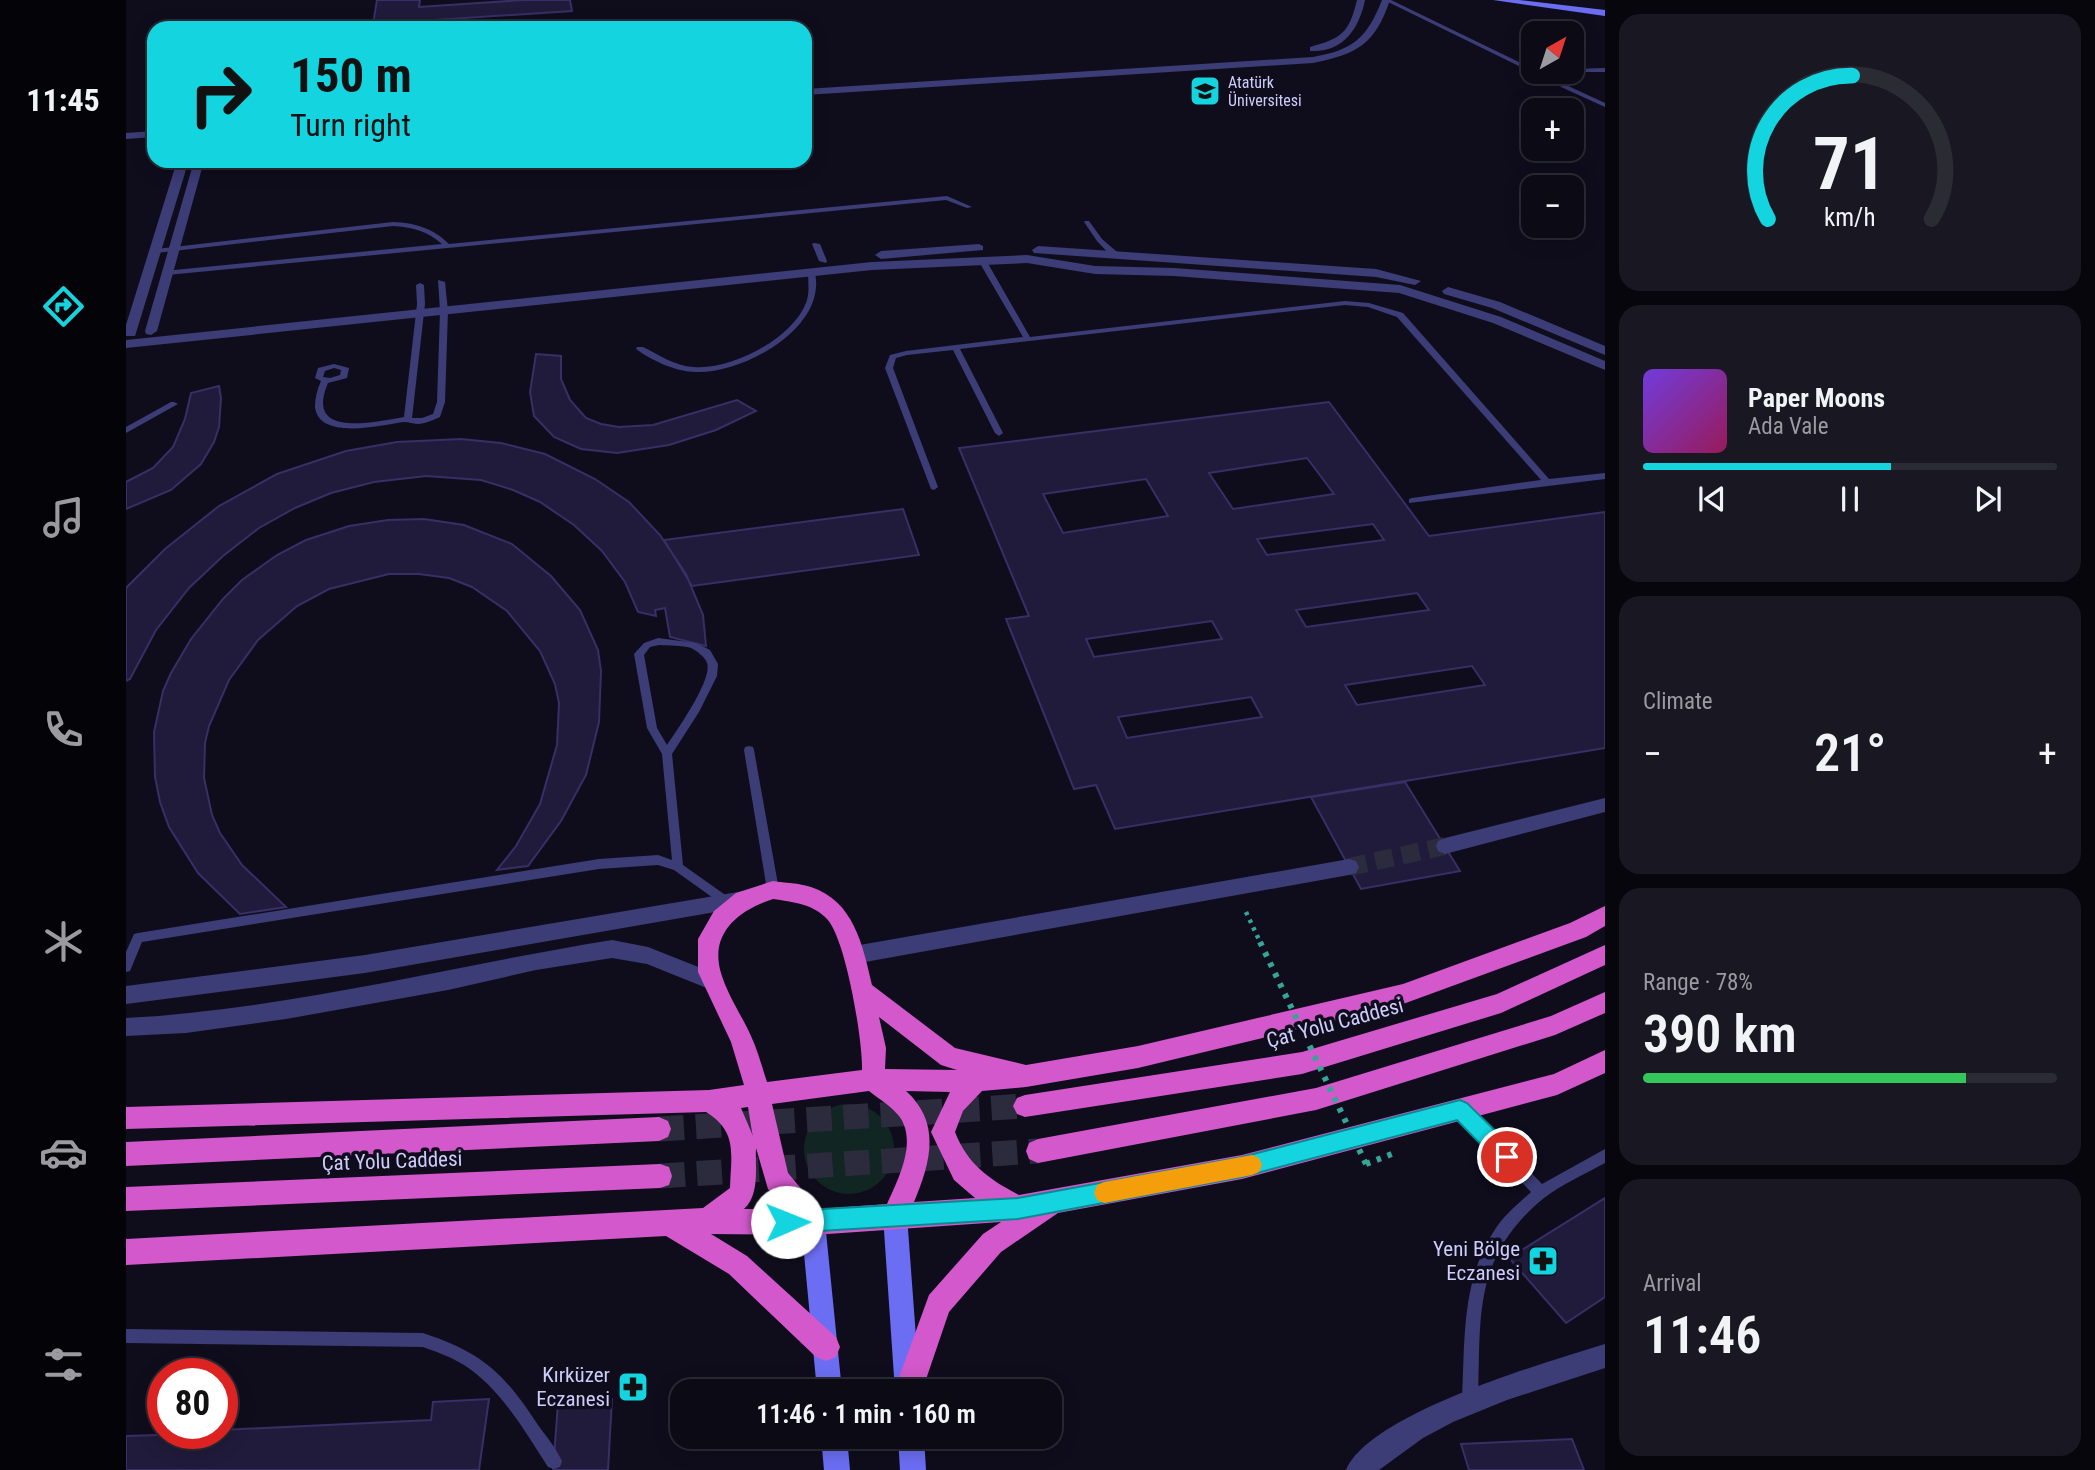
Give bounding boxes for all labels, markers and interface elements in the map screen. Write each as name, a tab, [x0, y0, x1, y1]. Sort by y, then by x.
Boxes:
north arrow	[1521, 21, 1584, 84]
map controls	[1521, 21, 1584, 238]
text: 150 m	[290, 47, 412, 104]
icon: right	[175, 49, 266, 140]
place label: Atatürk Üniversitesi	[1228, 73, 1302, 110]
school or university icon: Atatürk Üniversitesi	[1188, 74, 1222, 108]
text: 11:45	[26, 81, 100, 119]
button: +	[1521, 98, 1584, 161]
text: Turn right	[290, 106, 411, 144]
text: 71	[1813, 121, 1887, 207]
button: −	[1521, 175, 1584, 238]
text: km/h	[1824, 202, 1876, 231]
icon: directions	[39, 282, 88, 331]
text: Paper Moons	[1748, 383, 1885, 413]
text: Ada Vale	[1748, 413, 1828, 440]
icon: previous	[1693, 480, 1731, 518]
icon: pause	[1831, 480, 1869, 518]
icon: next	[1969, 480, 2007, 518]
icon: music	[39, 493, 88, 542]
text: Climate	[1643, 688, 1713, 715]
icon: phone	[39, 705, 88, 754]
text: 21°	[1814, 723, 1886, 784]
text: −	[1643, 732, 1662, 776]
text: +	[2038, 732, 2057, 776]
icon: climate	[39, 917, 88, 966]
text: Range · 78%	[1643, 969, 1753, 996]
street label: Çat Yolu Caddesi	[1264, 993, 1406, 1053]
text: 390 km	[1643, 1004, 1797, 1065]
pin	[1477, 1127, 1537, 1187]
icon: car	[39, 1128, 88, 1177]
icon: arrive	[1488, 1138, 1526, 1176]
street label: Çat Yolu Caddesi	[321, 1147, 463, 1175]
position arrow	[750, 1185, 824, 1259]
place label: Yeni Bölge Eczanesi	[1433, 1237, 1520, 1285]
pharmacy icon: Yeni Bölge Eczanesi	[1526, 1244, 1560, 1278]
text: Arrival	[1643, 1270, 1702, 1297]
text: 11:46	[1643, 1305, 1761, 1366]
icon: filters	[39, 1340, 88, 1389]
speed limit sign: 80	[147, 1358, 238, 1449]
place label: Kırküzer Eczanesi	[536, 1363, 610, 1411]
pharmacy icon: Kırküzer Eczanesi	[616, 1370, 650, 1404]
text: 11:46 · 1 min · 160 m	[756, 1399, 976, 1429]

